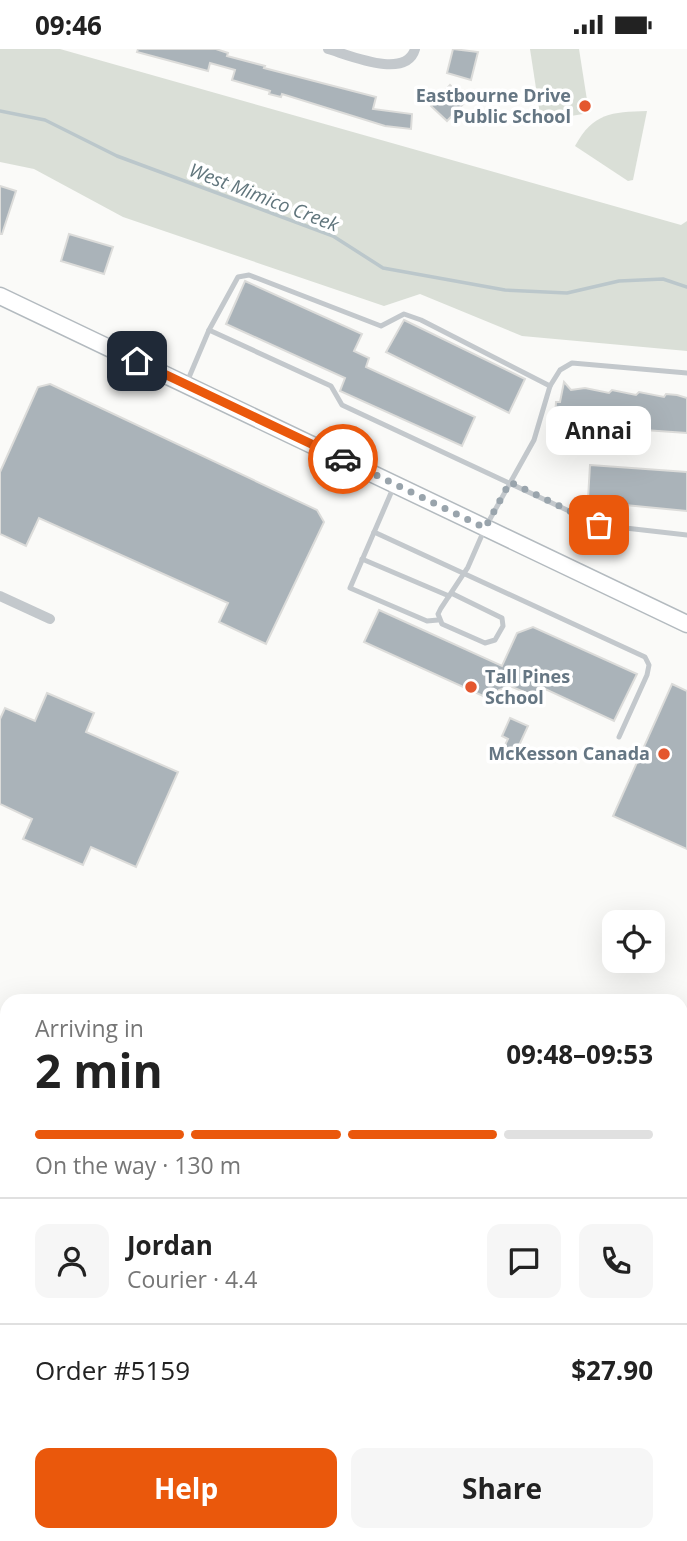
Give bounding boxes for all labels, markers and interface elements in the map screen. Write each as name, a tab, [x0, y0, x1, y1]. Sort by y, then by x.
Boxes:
text: 09:46	[35, 7, 102, 43]
place label: Eastbourne Drive Public School	[416, 83, 571, 128]
marker: Eastbourne Drive Public School	[577, 98, 593, 114]
water label: West Mimico Creek	[185, 157, 343, 238]
pin	[107, 331, 167, 391]
icon: home	[118, 342, 156, 380]
callout: Annai	[546, 406, 652, 455]
text: Annai	[565, 414, 632, 446]
courier	[308, 424, 378, 494]
icon: car	[324, 440, 362, 478]
pin	[569, 495, 629, 555]
icon: bag	[580, 506, 618, 544]
place label: Tall Pines School	[485, 664, 570, 709]
marker: Tall Pines School	[463, 679, 479, 695]
place label: McKesson Canada	[488, 741, 650, 765]
marker: McKesson Canada	[656, 746, 672, 762]
map controls	[602, 910, 665, 973]
button: locate	[602, 910, 665, 973]
text: Arriving in	[35, 1012, 144, 1044]
text: 09:48–09:53	[506, 1036, 653, 1072]
text: 2 min	[35, 1039, 163, 1101]
text: On the way · 130 m	[35, 1149, 241, 1181]
button: person	[35, 1224, 109, 1298]
button: chat	[487, 1224, 561, 1298]
button: phone	[579, 1224, 653, 1298]
text: Jordan	[127, 1227, 213, 1263]
text: Courier · 4.4	[127, 1263, 257, 1295]
text: Order #5159	[35, 1352, 190, 1388]
text: $27.90	[571, 1352, 653, 1388]
button: Help	[35, 1448, 337, 1528]
button: Share	[351, 1448, 653, 1528]

